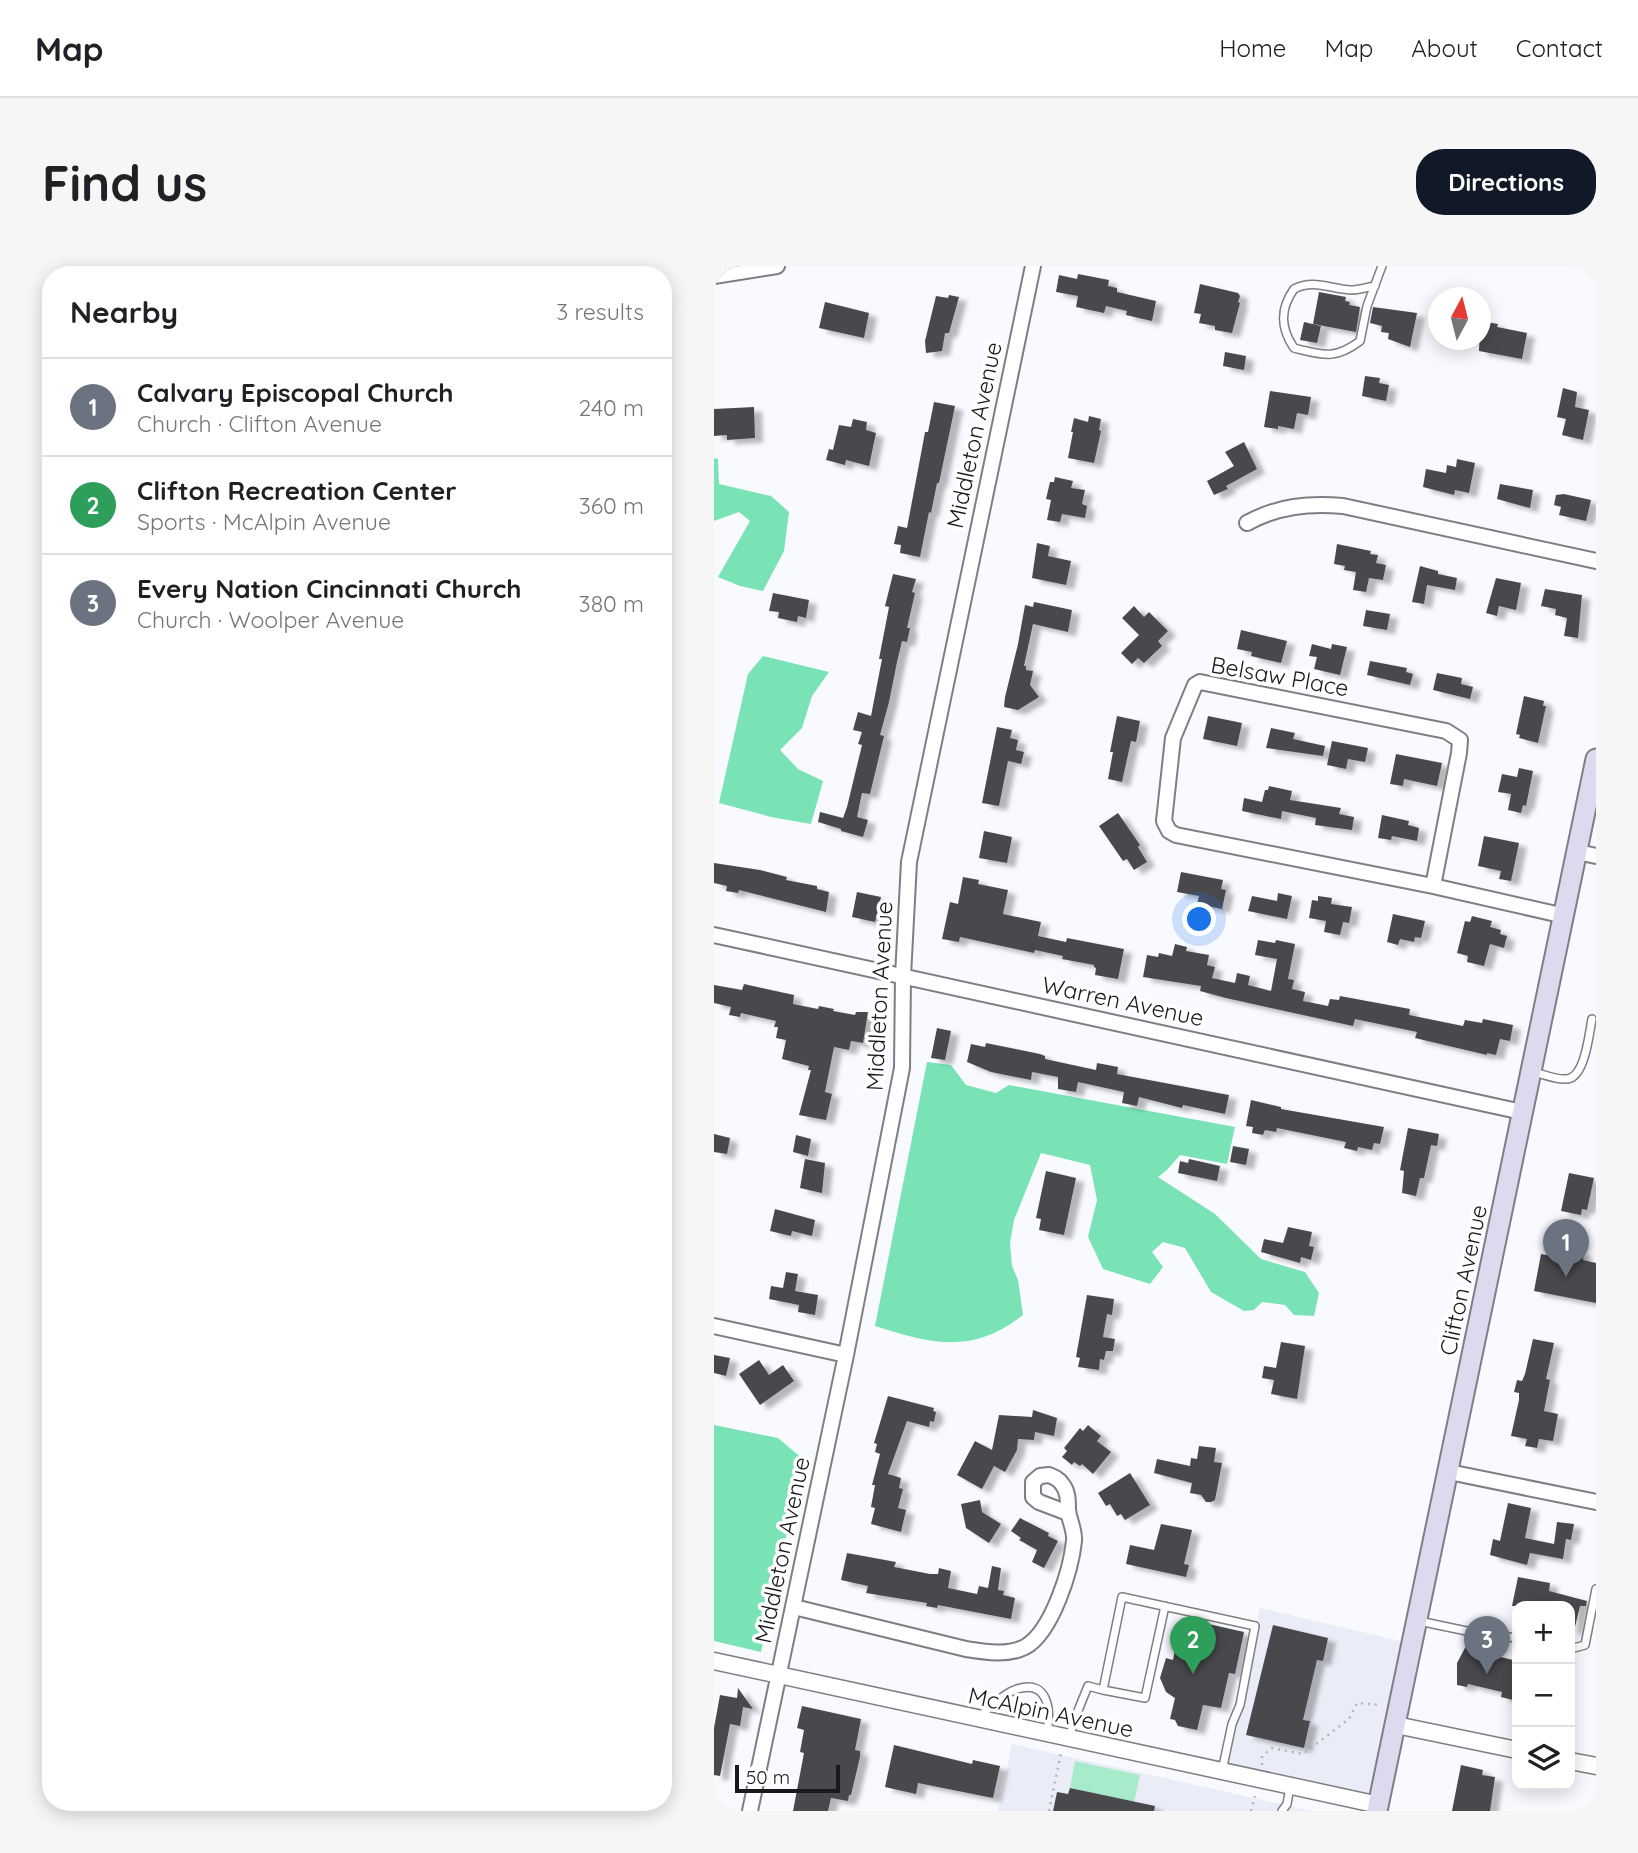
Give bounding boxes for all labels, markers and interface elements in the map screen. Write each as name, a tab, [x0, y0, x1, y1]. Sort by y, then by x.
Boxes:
text: Map	[35, 28, 103, 69]
text: Home	[1219, 33, 1286, 63]
text: Map	[1324, 33, 1373, 63]
text: About	[1411, 33, 1478, 63]
text: Contact	[1516, 33, 1603, 63]
button: Directions	[1416, 149, 1596, 215]
text: Find us	[42, 152, 207, 213]
north arrow	[1428, 287, 1491, 350]
text: Nearby	[70, 293, 178, 331]
text: 3 results	[556, 297, 644, 326]
street label: Middleton Avenue	[940, 339, 1008, 531]
text: Calvary Episcopal Church	[137, 376, 454, 409]
text: 1	[89, 393, 97, 422]
text: 240 m	[579, 393, 644, 422]
text: Church · Clifton Avenue	[137, 409, 382, 438]
text: Clifton Recreation Center	[137, 474, 457, 507]
text: 2	[86, 491, 100, 520]
text: 360 m	[579, 491, 644, 520]
text: Sports · McAlpin Avenue	[137, 507, 391, 536]
text: Every Nation Cincinnati Church	[137, 572, 522, 605]
text: 3	[87, 589, 99, 618]
text: 380 m	[579, 589, 644, 618]
text: Church · Woolper Avenue	[137, 605, 404, 634]
street label: Belsaw Place	[1209, 650, 1351, 702]
street label: Middleton Avenue	[860, 901, 898, 1091]
your location	[1182, 902, 1216, 936]
street label: Warren Avenue	[1040, 970, 1206, 1032]
street label: Clifton Avenue	[1433, 1202, 1493, 1358]
pin: 1	[1543, 1219, 1589, 1277]
street label: Middleton Avenue	[748, 1454, 816, 1646]
map controls	[1512, 1601, 1575, 1790]
button: +	[1512, 1601, 1575, 1664]
pin: 2	[1170, 1616, 1216, 1674]
pin: 3	[1464, 1616, 1510, 1674]
button: −	[1512, 1664, 1575, 1727]
street label: McAlpin Avenue	[966, 1680, 1136, 1744]
button: layers	[1512, 1727, 1575, 1790]
scale bar	[735, 1762, 840, 1794]
text: 50 m	[746, 1765, 790, 1789]

